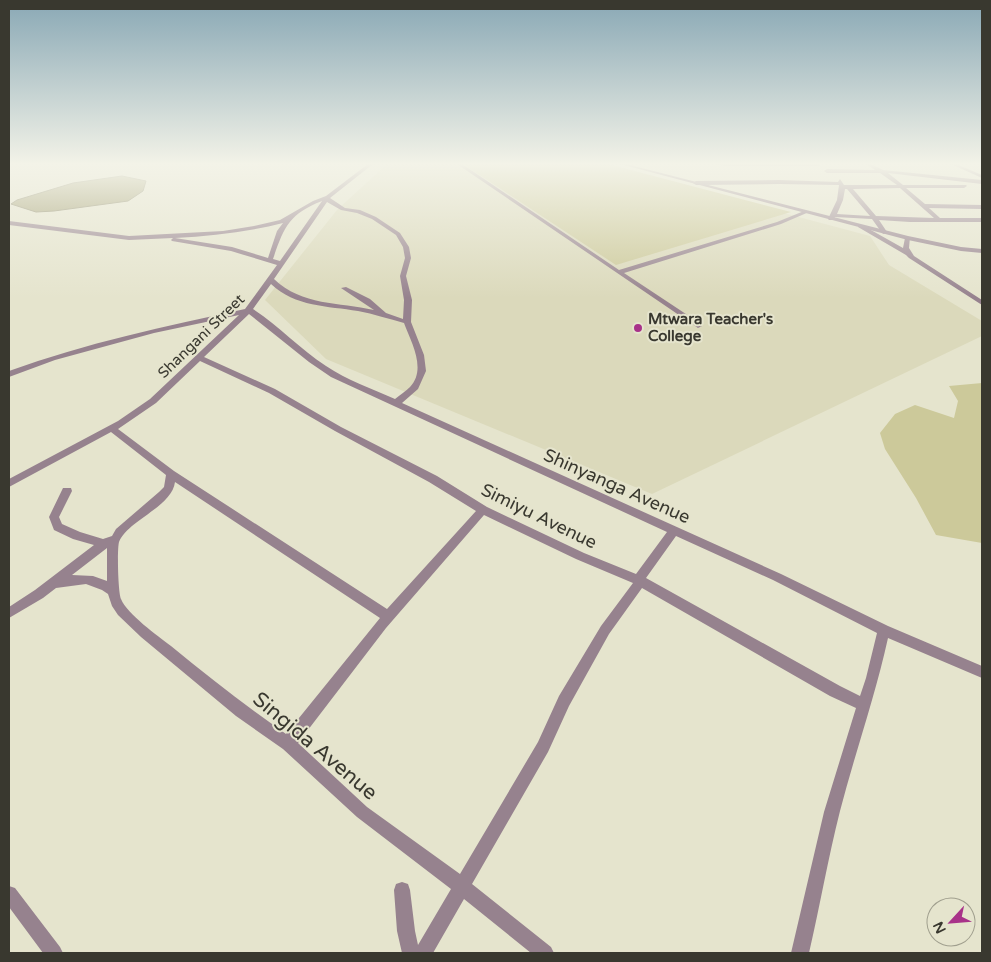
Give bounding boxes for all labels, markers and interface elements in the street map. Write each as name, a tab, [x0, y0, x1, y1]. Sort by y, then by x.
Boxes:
street label: Shangani Street	[154, 290, 248, 382]
place label: Mtwara Teacher's College	[648, 310, 773, 346]
marker: Mtwara Teacher's College	[632, 322, 644, 334]
street label: Shinyanga Avenue	[540, 444, 694, 528]
street label: Simiyu Avenue	[477, 478, 601, 554]
street label: Singida Avenue	[248, 687, 382, 805]
north arrow	[926, 897, 976, 947]
text: N	[930, 919, 950, 936]

